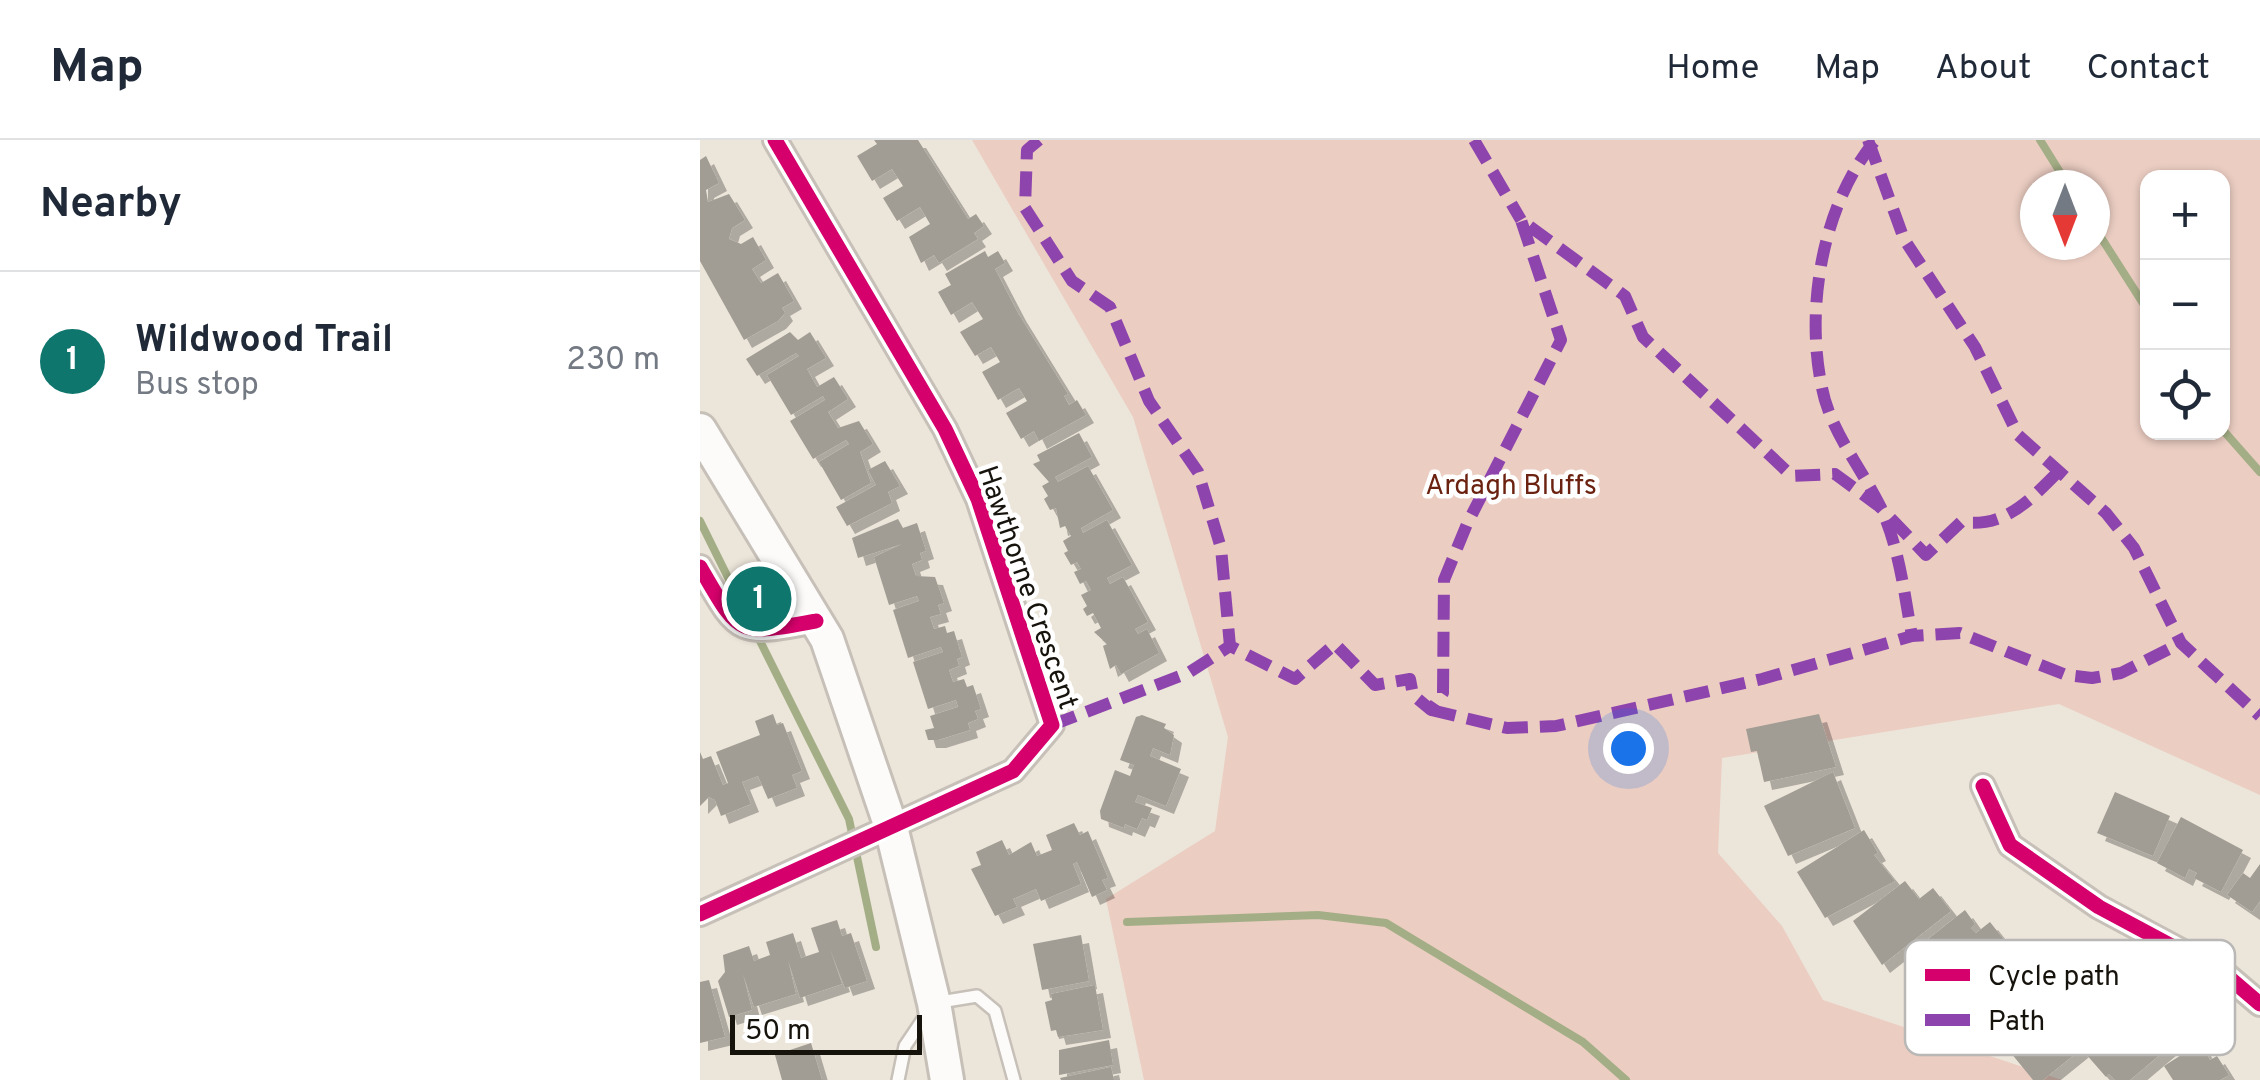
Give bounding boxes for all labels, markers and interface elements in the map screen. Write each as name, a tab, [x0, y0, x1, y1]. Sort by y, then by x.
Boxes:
text: Map	[50, 39, 144, 99]
text: Home	[1666, 47, 1759, 91]
text: Map	[1814, 47, 1880, 91]
text: About	[1935, 47, 2031, 91]
text: Contact	[2086, 47, 2210, 91]
north arrow	[2020, 170, 2110, 260]
map controls	[2140, 170, 2230, 440]
button: +	[2140, 170, 2230, 260]
text: Nearby	[40, 179, 182, 232]
button: −	[2140, 260, 2230, 350]
text: Wildwood Trail	[135, 317, 393, 366]
text: 1	[66, 341, 79, 381]
text: 230 m	[566, 341, 660, 381]
button: locate	[2140, 350, 2230, 440]
text: Bus stop	[135, 366, 259, 406]
street label: Hawthorne Crescent	[968, 461, 1085, 715]
park label: Ardagh Bluffs	[1425, 469, 1597, 505]
pin: 1	[727, 562, 792, 636]
your location	[1603, 723, 1654, 774]
legend	[1905, 940, 2235, 1055]
text: Cycle path	[1988, 960, 2120, 996]
text: Path	[1988, 1005, 2045, 1041]
scale bar	[730, 1010, 922, 1054]
text: 50 m	[745, 1014, 811, 1050]

